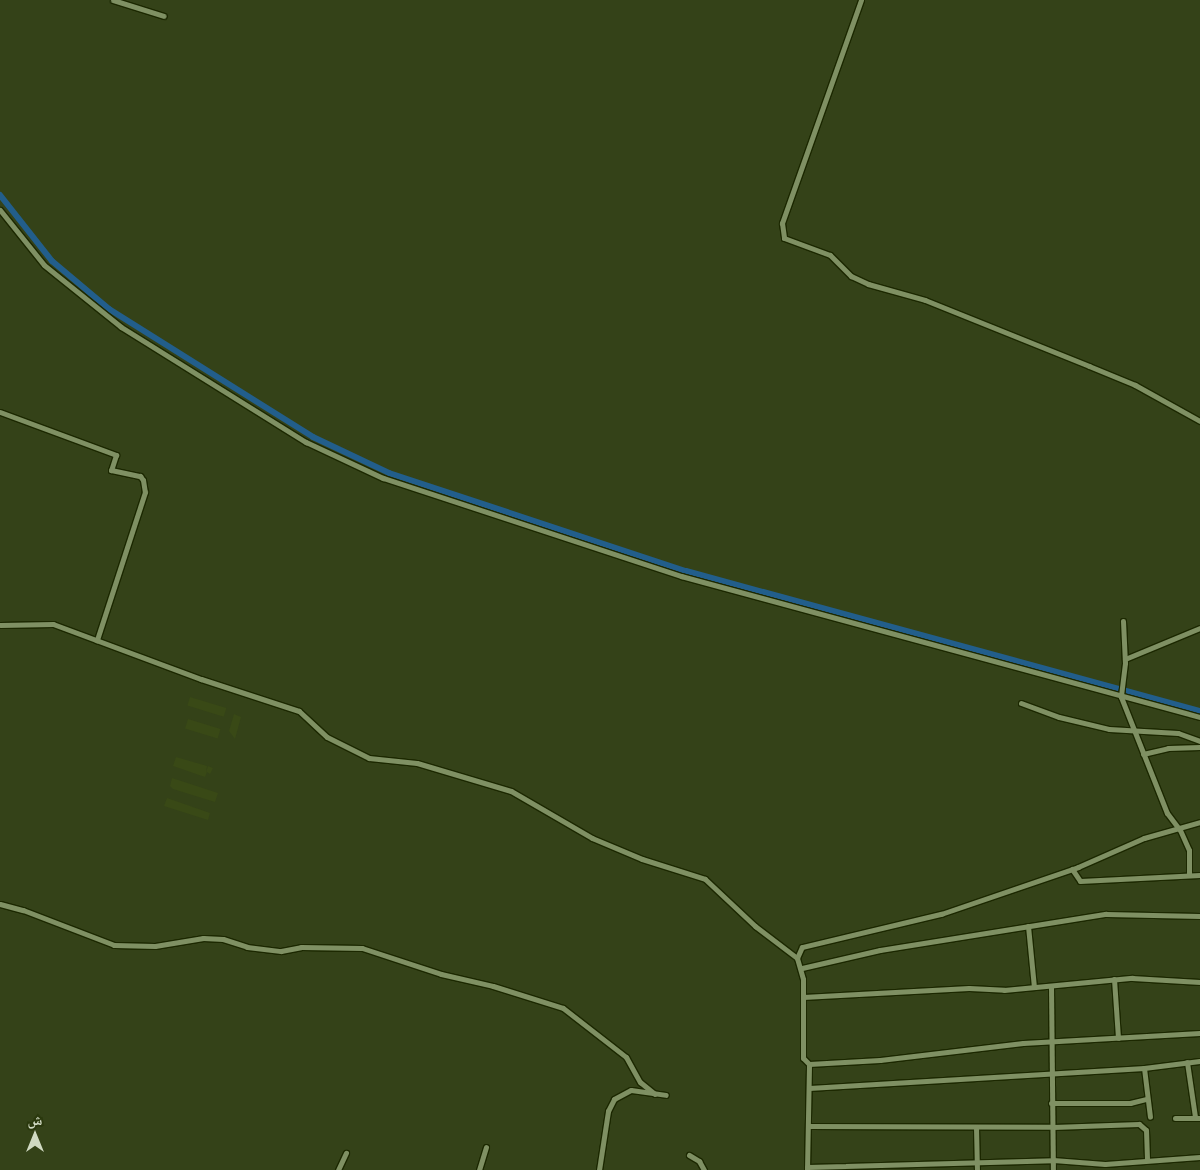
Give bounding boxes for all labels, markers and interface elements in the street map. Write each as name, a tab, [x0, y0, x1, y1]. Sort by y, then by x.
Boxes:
north arrow	[10, 1110, 60, 1160]
text: ش	[28, 1111, 42, 1128]

